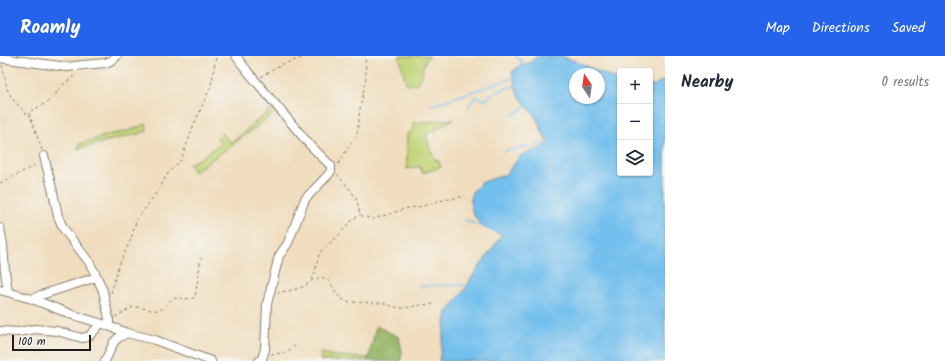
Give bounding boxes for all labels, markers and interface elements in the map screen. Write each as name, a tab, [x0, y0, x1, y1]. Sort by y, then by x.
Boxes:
text: Roamly	[20, 13, 80, 43]
text: Map	[765, 17, 790, 39]
text: Directions	[812, 17, 870, 39]
text: Saved	[892, 17, 925, 39]
north arrow	[569, 68, 605, 104]
map controls	[617, 68, 653, 176]
button: +	[617, 68, 653, 104]
text: Nearby	[681, 69, 733, 96]
text: 0 results	[882, 72, 929, 93]
button: −	[617, 104, 653, 140]
button: layers	[617, 140, 653, 176]
scale bar	[12, 333, 91, 352]
text: 100 m	[18, 333, 46, 351]

